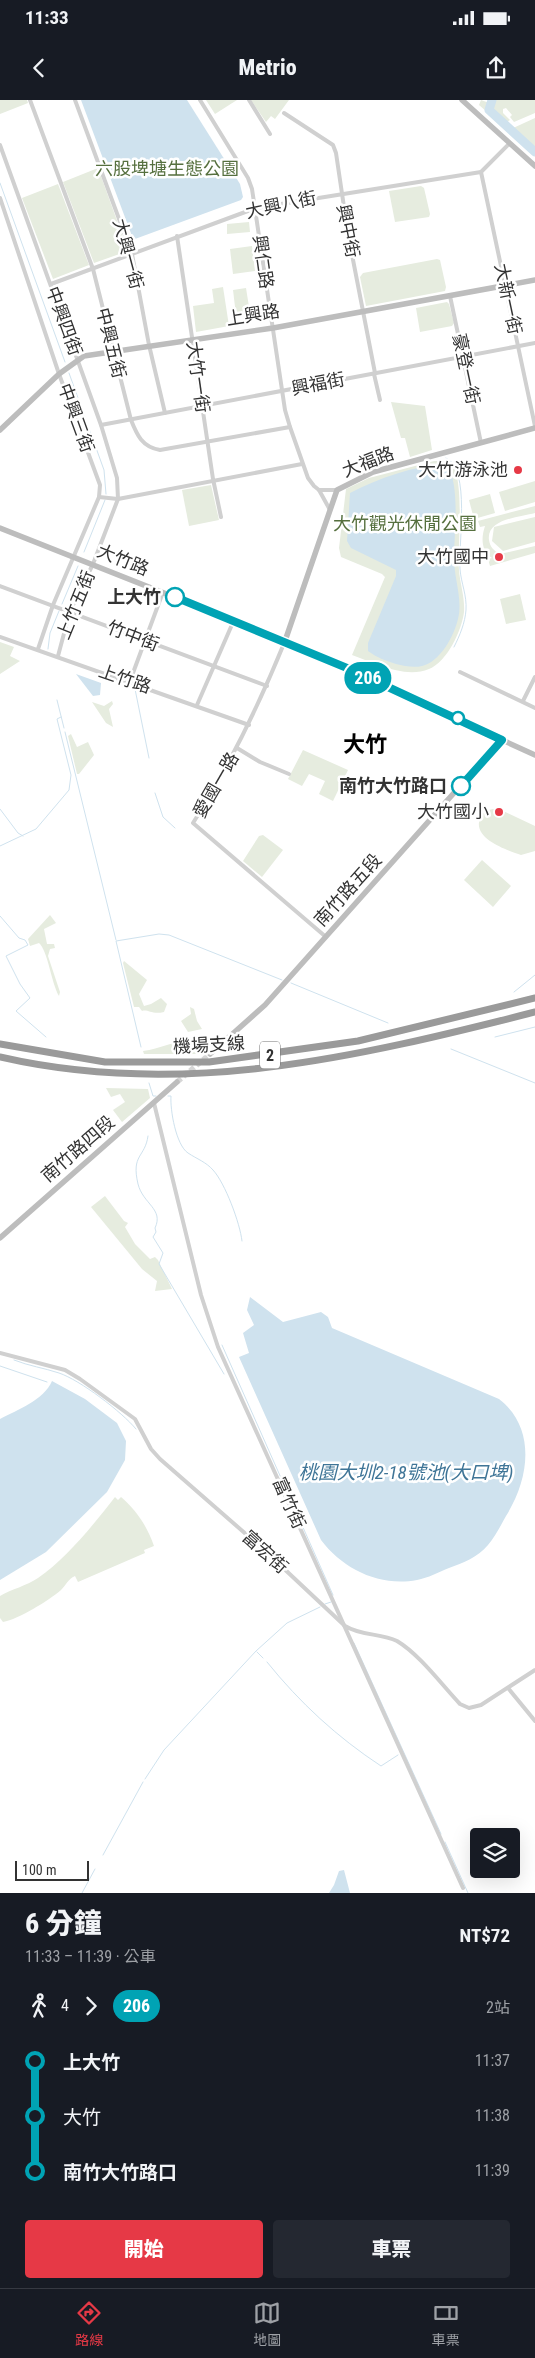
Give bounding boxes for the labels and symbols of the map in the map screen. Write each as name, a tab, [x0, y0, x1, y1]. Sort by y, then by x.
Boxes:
park label: 六股埤塘生態公園	[95, 158, 239, 179]
street label: 大興八街	[243, 187, 318, 222]
street label: 興中街	[333, 202, 364, 259]
street label: 大興一街	[109, 216, 148, 291]
street label: 興仁路	[249, 234, 278, 290]
street label: 大新一街	[491, 261, 526, 336]
street label: 中興四街	[42, 283, 87, 358]
street label: 上興路	[225, 300, 281, 329]
street label: 中興五街	[93, 305, 130, 380]
street label: 豪登一街	[449, 331, 484, 406]
street label: 大竹一街	[183, 340, 214, 414]
street label: 興福街	[289, 368, 346, 399]
street label: 中興三街	[54, 380, 99, 455]
street label: 大福路	[339, 442, 397, 481]
place label: 大竹游泳池	[418, 459, 508, 480]
marker: 大竹游泳池	[512, 464, 524, 476]
park label: 大竹觀光休閒公園	[333, 513, 477, 534]
street label: 大竹路	[94, 540, 152, 579]
place label: 大竹國中	[417, 546, 489, 567]
marker: 大竹國中	[493, 551, 505, 563]
street label: 上竹五街	[52, 568, 99, 642]
place label: 上大竹	[107, 586, 161, 607]
marker: 上大竹	[165, 587, 185, 607]
street label: 竹中街	[104, 616, 162, 655]
street label: 上竹路	[96, 660, 154, 697]
line badge: 206	[339, 662, 397, 694]
unlabelled marker	[451, 711, 465, 725]
district label: 大竹	[343, 732, 387, 757]
street label: 愛國一路	[188, 748, 243, 821]
place label: 南竹大竹路口	[339, 775, 447, 796]
marker: 南竹大竹路口	[451, 776, 471, 796]
place label: 大竹國小	[417, 801, 489, 822]
marker: 大竹國小	[493, 806, 505, 818]
street label: 南竹路五段	[310, 849, 386, 930]
street label: 機場支線	[172, 1032, 245, 1057]
road number: 2	[260, 1042, 280, 1068]
street label: 南竹路四段	[37, 1111, 119, 1186]
water label: 桃園大圳2-18號池(大口埤)	[299, 1461, 513, 1484]
street label: 富竹街	[269, 1474, 310, 1532]
street label: 富宏街	[238, 1526, 292, 1577]
scale bar	[15, 1858, 89, 1881]

